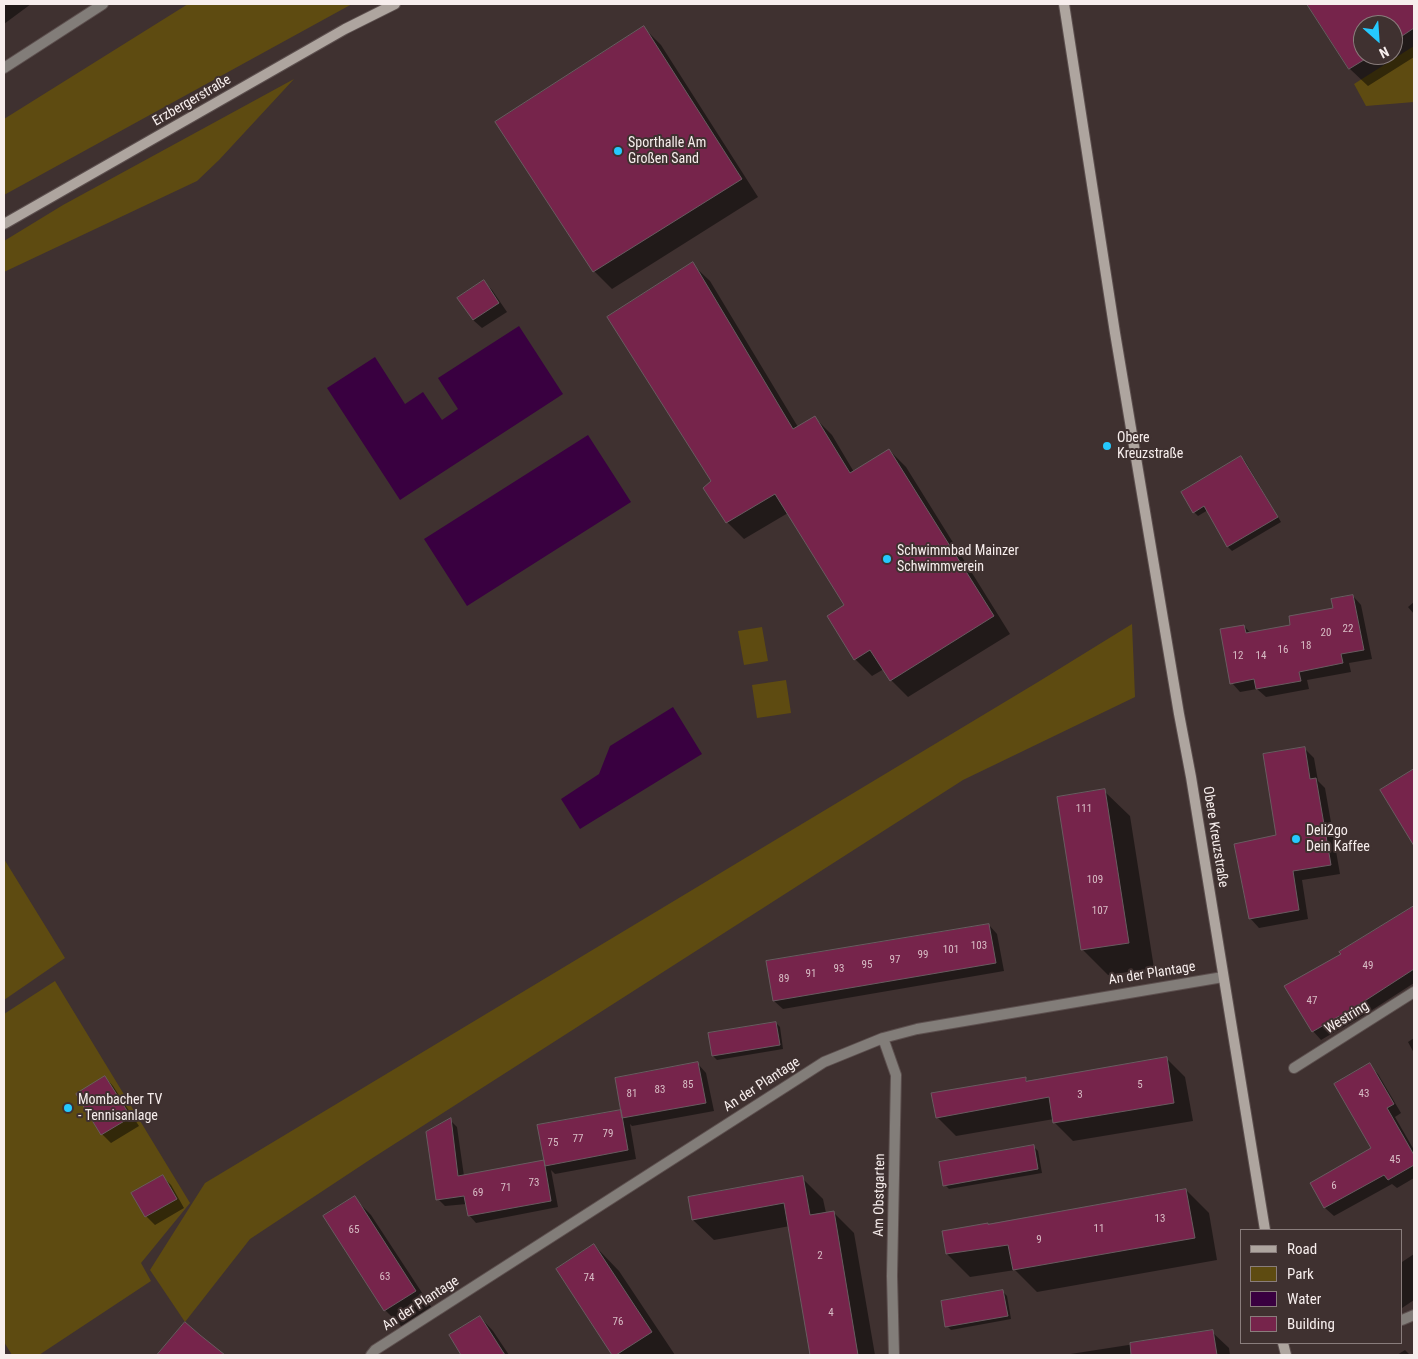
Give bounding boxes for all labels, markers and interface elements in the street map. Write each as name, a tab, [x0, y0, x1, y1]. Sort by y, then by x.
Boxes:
north arrow	[1353, 15, 1403, 65]
text: N	[1377, 44, 1392, 62]
street label: Erzbergerstraße	[150, 72, 234, 130]
place label: Sporthalle Am Großen Sand	[628, 135, 706, 168]
marker: Sporthalle Am Großen Sand	[612, 145, 624, 157]
place label: Obere Kreuzstraße	[1117, 430, 1183, 462]
marker: Obere Kreuzstraße	[1101, 440, 1113, 452]
place label: Schwimmbad Mainzer Schwimmverein	[897, 543, 1019, 576]
marker: Schwimmbad Mainzer Schwimmverein	[881, 553, 893, 565]
house number: 22	[1343, 622, 1353, 636]
house number: 20	[1321, 626, 1331, 640]
house number: 18	[1301, 639, 1311, 653]
house number: 16	[1278, 643, 1288, 657]
house number: 12	[1233, 649, 1243, 663]
house number: 14	[1256, 649, 1266, 663]
street label: Obere Kreuzstraße	[1199, 785, 1231, 889]
house number: 111	[1076, 802, 1092, 816]
place label: Deli2go Dein Kaffee	[1306, 823, 1370, 856]
marker: Deli2go Dein Kaffee	[1290, 833, 1302, 845]
house number: 109	[1087, 873, 1103, 887]
house number: 107	[1092, 904, 1108, 918]
house number: 103	[971, 939, 987, 953]
house number: 101	[943, 943, 959, 957]
house number: 99	[918, 948, 928, 962]
house number: 97	[890, 953, 900, 967]
house number: 95	[862, 958, 872, 972]
street label: An der Plantage	[1107, 959, 1197, 989]
house number: 49	[1363, 959, 1373, 973]
house number: 93	[834, 962, 844, 976]
house number: 91	[806, 967, 816, 981]
house number: 89	[779, 972, 789, 986]
house number: 47	[1307, 994, 1317, 1008]
street label: Westring	[1322, 998, 1372, 1038]
street label: An der Plantage	[721, 1054, 803, 1116]
house number: 85	[683, 1078, 693, 1092]
house number: 5	[1137, 1078, 1143, 1092]
house number: 83	[655, 1083, 665, 1097]
house number: 81	[627, 1087, 637, 1101]
house number: 43	[1359, 1087, 1369, 1101]
house number: 3	[1077, 1088, 1083, 1102]
place label: Mombacher TV - Tennisanlage	[78, 1092, 162, 1124]
marker: Mombacher TV - Tennisanlage	[62, 1102, 74, 1114]
house number: 79	[603, 1127, 613, 1141]
house number: 77	[573, 1132, 583, 1146]
house number: 75	[548, 1136, 558, 1150]
street label: Am Obstgarten	[871, 1153, 889, 1237]
house number: 45	[1390, 1153, 1400, 1167]
house number: 73	[529, 1176, 539, 1190]
house number: 6	[1331, 1179, 1337, 1193]
house number: 71	[501, 1181, 511, 1195]
house number: 69	[473, 1186, 483, 1200]
house number: 13	[1155, 1212, 1165, 1226]
house number: 11	[1094, 1222, 1104, 1236]
house number: 65	[349, 1223, 359, 1237]
legend	[1240, 1229, 1403, 1344]
house number: 9	[1036, 1233, 1042, 1247]
text: Road	[1287, 1240, 1317, 1258]
house number: 2	[817, 1249, 823, 1263]
text: Park	[1287, 1265, 1314, 1283]
house number: 63	[380, 1270, 390, 1284]
house number: 74	[584, 1271, 594, 1285]
street label: An der Plantage	[380, 1273, 462, 1335]
text: Water	[1287, 1290, 1321, 1308]
house number: 4	[828, 1306, 834, 1320]
house number: 76	[613, 1315, 623, 1329]
text: Building	[1287, 1315, 1335, 1333]

